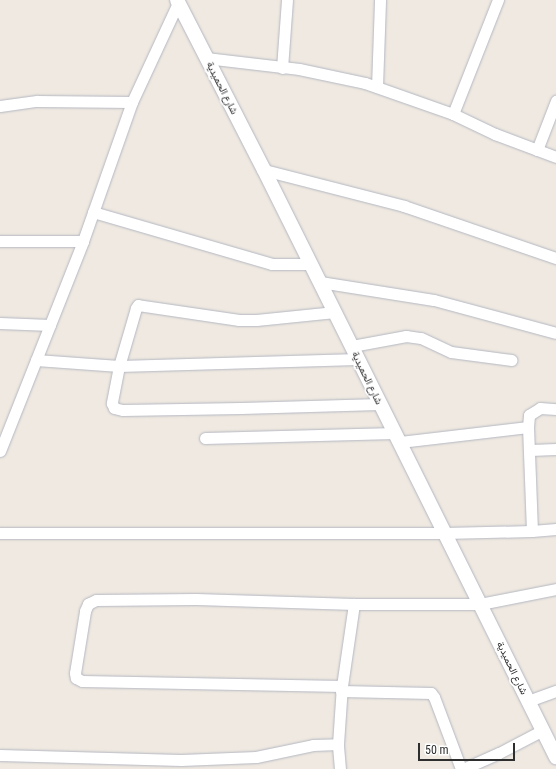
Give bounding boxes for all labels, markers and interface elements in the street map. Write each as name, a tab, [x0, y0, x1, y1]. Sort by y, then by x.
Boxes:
street label: شارع الحميدية	[204, 60, 240, 116]
street label: شارع الحميدية	[349, 350, 385, 406]
street label: شارع الحميدية	[494, 640, 530, 696]
scale bar	[420, 735, 517, 761]
text: 50 m	[425, 743, 449, 757]

